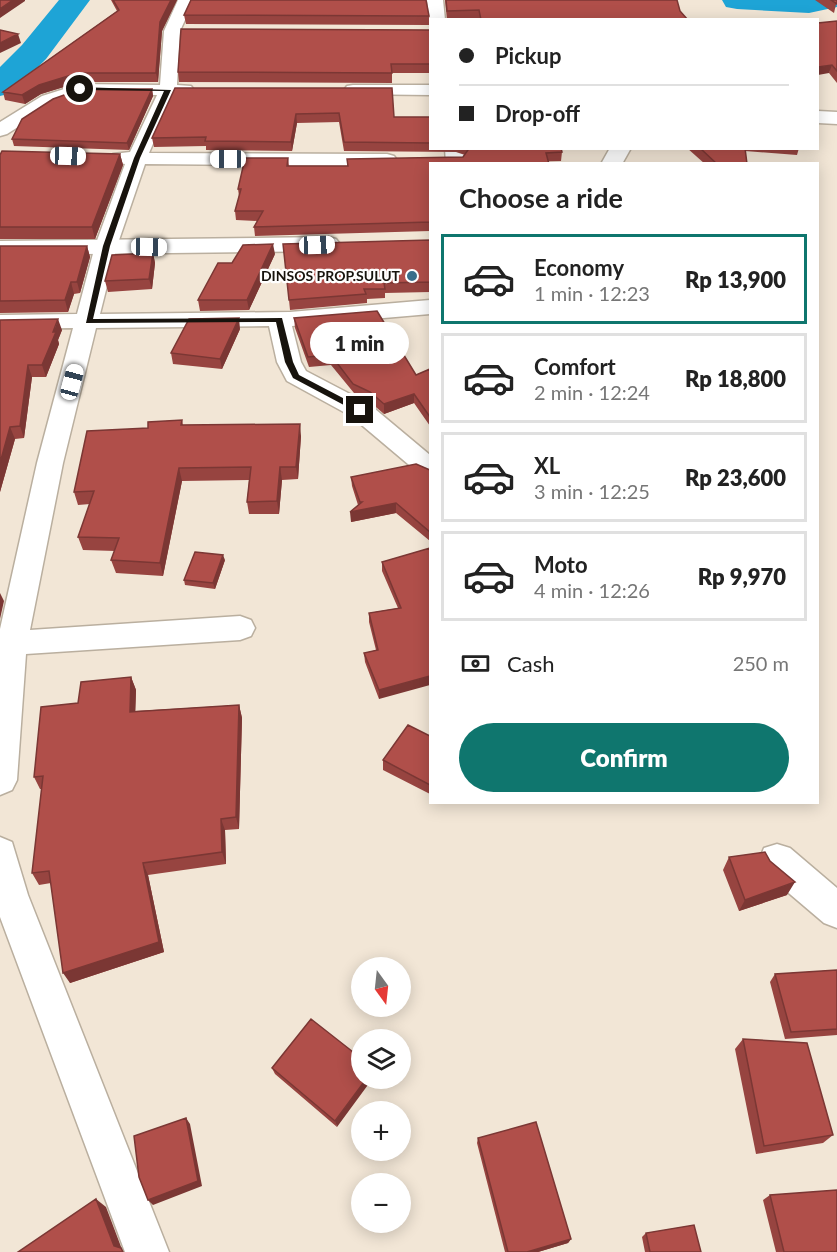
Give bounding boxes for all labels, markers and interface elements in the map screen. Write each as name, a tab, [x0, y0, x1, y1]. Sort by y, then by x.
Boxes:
text: Pickup	[495, 42, 561, 69]
route start	[66, 75, 93, 102]
text: Drop-off	[495, 100, 580, 127]
car	[50, 146, 86, 166]
car	[210, 150, 246, 168]
text: Choose a ride	[459, 181, 623, 214]
car	[299, 235, 335, 255]
car	[131, 238, 167, 256]
icon: car	[462, 252, 516, 306]
text: Economy	[534, 254, 624, 281]
text: Rp 13,900	[685, 266, 786, 293]
place label: DINSOS PROP.SULUT	[261, 267, 401, 284]
marker: DINSOS PROP.SULUT	[405, 269, 419, 283]
text: 1 min · 12:23	[534, 281, 650, 305]
callout: 1 min	[310, 323, 410, 365]
text: 1 min	[335, 331, 384, 355]
icon: car	[462, 351, 516, 405]
text: Comfort	[534, 353, 616, 380]
car	[59, 362, 85, 402]
text: Rp 18,800	[685, 365, 786, 392]
text: 2 min · 12:24	[534, 380, 650, 404]
route end	[346, 396, 373, 423]
icon: car	[462, 450, 516, 504]
text: XL	[534, 452, 560, 479]
text: Rp 23,600	[685, 464, 786, 491]
text: 3 min · 12:25	[534, 479, 650, 503]
icon: car	[462, 549, 516, 603]
text: Moto	[534, 551, 588, 578]
text: Rp 9,970	[698, 563, 786, 590]
text: 4 min · 12:26	[534, 578, 650, 602]
icon: cash	[459, 647, 492, 680]
text: Cash	[507, 650, 554, 677]
text: 250 m	[733, 651, 789, 675]
button: Confirm	[459, 723, 789, 792]
north arrow	[351, 957, 411, 1017]
map controls	[351, 957, 411, 1233]
button: layers	[351, 1029, 411, 1089]
button: +	[351, 1101, 411, 1161]
button: −	[351, 1173, 411, 1233]

